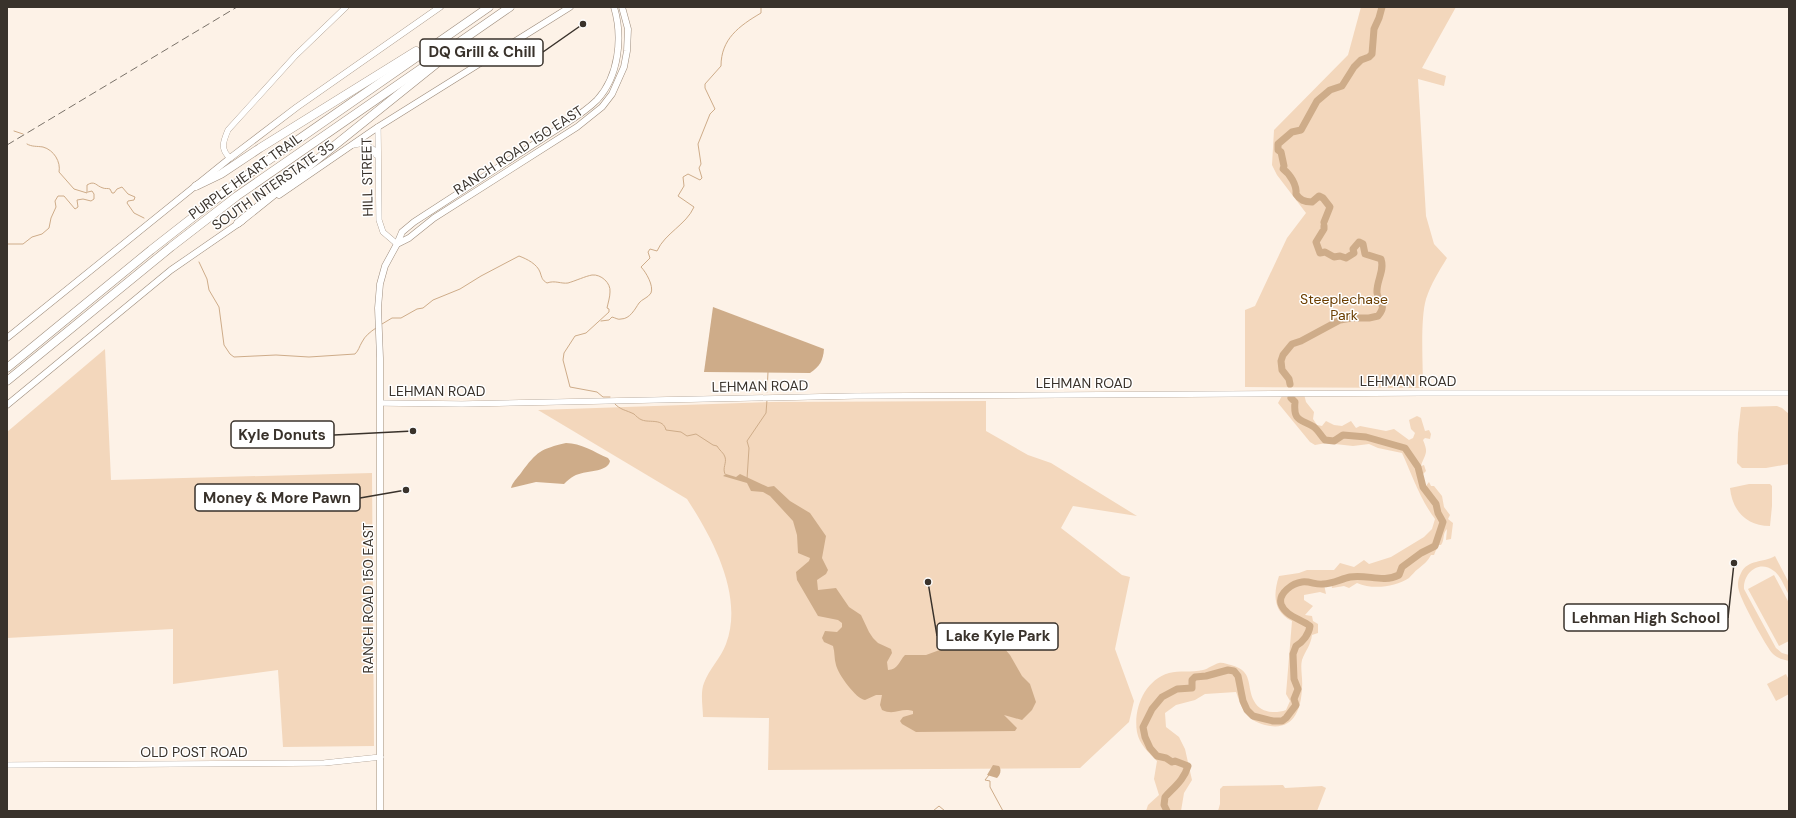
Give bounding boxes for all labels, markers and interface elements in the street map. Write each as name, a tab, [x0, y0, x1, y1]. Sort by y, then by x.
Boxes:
callout: DQ Grill & Chill	[420, 39, 543, 66]
text: DQ Grill & Chill	[428, 42, 536, 62]
street label: RANCH ROAD 150 EAST	[450, 101, 586, 199]
street label: PURPLE HEART TRAIL	[185, 129, 305, 223]
street label: SOUTH INTERSTATE 35	[208, 136, 338, 234]
street label: HILL STREET	[357, 137, 377, 217]
park label: Steeplechase Park	[1300, 290, 1388, 324]
street label: LEHMAN ROAD	[1360, 372, 1456, 390]
street label: LEHMAN ROAD	[1036, 374, 1132, 392]
street label: LEHMAN ROAD	[712, 376, 808, 396]
street label: LEHMAN ROAD	[389, 382, 485, 400]
callout: Kyle Donuts	[231, 421, 334, 448]
text: Kyle Donuts	[238, 425, 326, 445]
callout: Money & More Pawn	[195, 484, 360, 511]
text: Money & More Pawn	[203, 488, 351, 508]
street label: RANCH ROAD 150 EAST	[359, 522, 377, 673]
callout: Lehman High School	[1564, 604, 1728, 631]
text: Lehman High School	[1572, 608, 1720, 628]
callout: Lake Kyle Park	[937, 623, 1058, 650]
text: Lake Kyle Park	[946, 626, 1051, 646]
street label: OLD POST ROAD	[140, 743, 248, 761]

